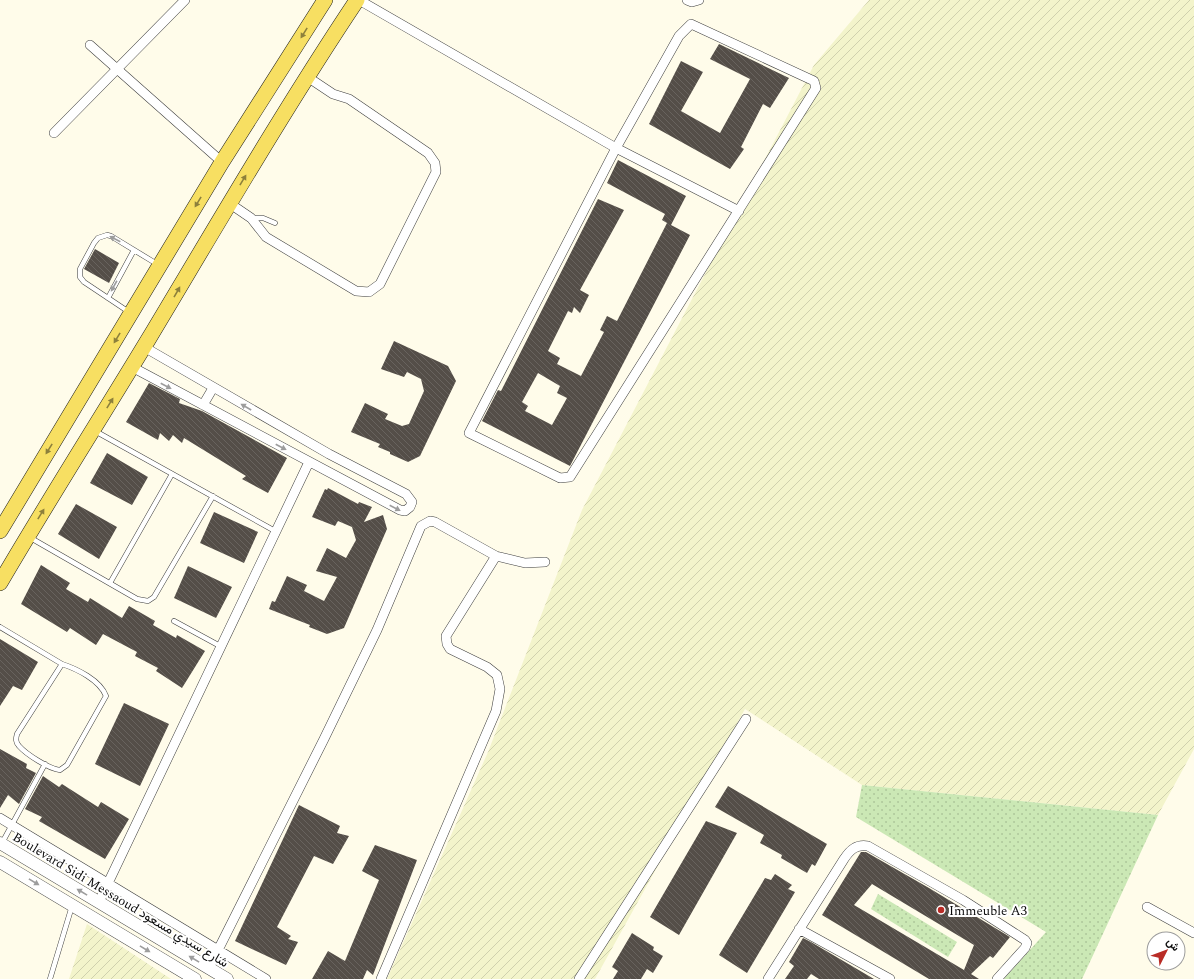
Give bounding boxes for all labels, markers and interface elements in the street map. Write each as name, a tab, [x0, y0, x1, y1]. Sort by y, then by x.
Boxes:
one-way arrow	[300, 27, 307, 39]
one-way arrow	[239, 174, 246, 186]
one-way arrow	[194, 196, 201, 208]
one-way arrow	[109, 235, 121, 242]
one-way arrow	[111, 280, 118, 292]
one-way arrow	[173, 286, 180, 298]
one-way arrow	[113, 332, 120, 344]
one-way arrow	[160, 382, 172, 389]
one-way arrow	[106, 397, 113, 409]
one-way arrow	[240, 403, 252, 410]
one-way arrow	[46, 443, 53, 455]
one-way arrow	[275, 444, 286, 450]
one-way arrow	[390, 505, 401, 511]
one-way arrow	[38, 508, 45, 520]
street label: Boulevard Sidi Messaoud شارع سيدي مسعود	[9, 827, 232, 973]
one-way arrow	[28, 878, 40, 885]
one-way arrow	[76, 889, 88, 896]
place label: Immeuble A3	[949, 901, 1027, 921]
marker: Immeuble A3	[936, 905, 946, 915]
north arrow	[1146, 931, 1186, 971]
text: ش	[1162, 934, 1184, 955]
one-way arrow	[139, 945, 151, 952]
one-way arrow	[188, 955, 200, 962]

